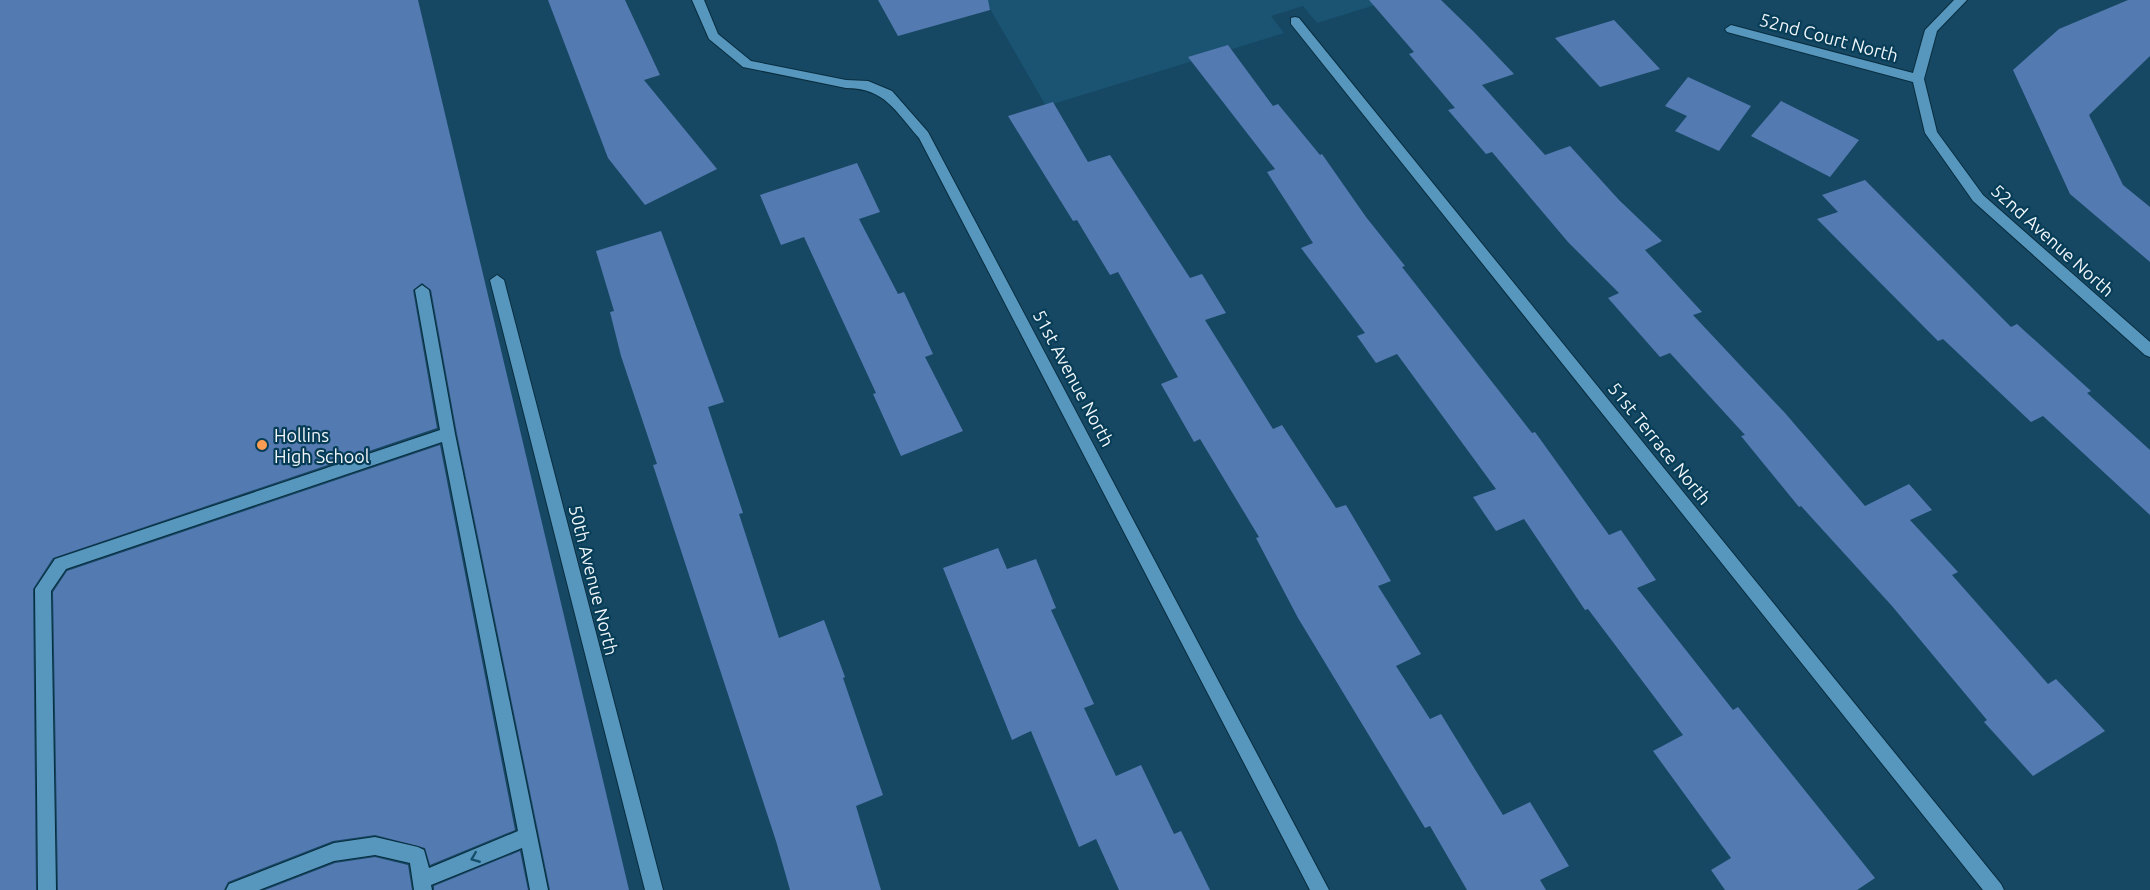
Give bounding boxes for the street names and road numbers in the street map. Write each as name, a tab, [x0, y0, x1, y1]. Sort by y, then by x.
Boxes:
street label: 52nd Court North	[1758, 9, 1900, 65]
street label: 52nd Avenue North	[1988, 180, 2118, 300]
street label: 51st Avenue North	[1030, 306, 1118, 450]
street label: 51st Terrace North	[1605, 378, 1715, 508]
street label: 50th Avenue North	[566, 503, 622, 657]

